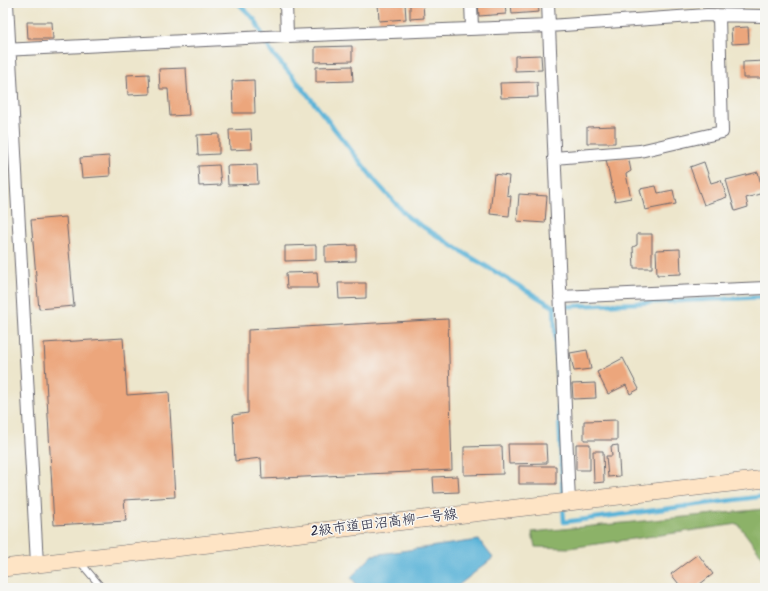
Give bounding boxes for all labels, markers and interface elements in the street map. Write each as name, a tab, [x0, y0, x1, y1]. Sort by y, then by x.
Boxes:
street label: 2級市道田沼高柳一号線	[309, 503, 459, 543]

